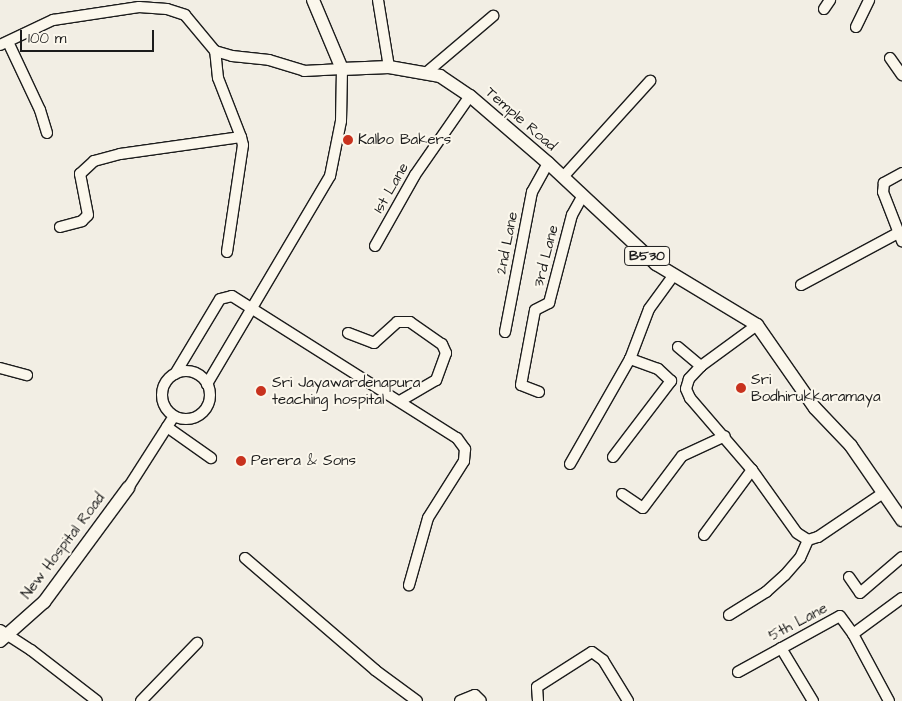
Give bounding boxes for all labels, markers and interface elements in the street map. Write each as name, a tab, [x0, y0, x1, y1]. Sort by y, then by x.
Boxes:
scale bar	[22, 20, 156, 52]
text: 100 m	[28, 28, 67, 49]
street label: Temple Road	[482, 83, 560, 155]
place label: Kalbo Bakers	[358, 131, 451, 149]
marker: Kalbo Bakers	[342, 134, 354, 146]
street label: 1st Lane	[369, 160, 413, 216]
street label: 2nd Lane	[492, 210, 522, 276]
street label: 3rd Lane	[530, 223, 562, 289]
road number: B530	[623, 245, 671, 268]
place label: Sri Bodhirukkaramaya	[751, 370, 881, 405]
place label: Sri Jayawardenapura teaching hospital	[272, 373, 420, 408]
marker: Sri Bodhirukkaramaya	[735, 382, 747, 394]
marker: Sri Jayawardenapura teaching hospital	[254, 384, 268, 398]
place label: Perera & Sons	[251, 452, 356, 470]
marker: Perera & Sons	[235, 455, 247, 467]
street label: New Hospital Road	[17, 490, 109, 602]
street label: 5th Lane	[766, 599, 830, 645]

